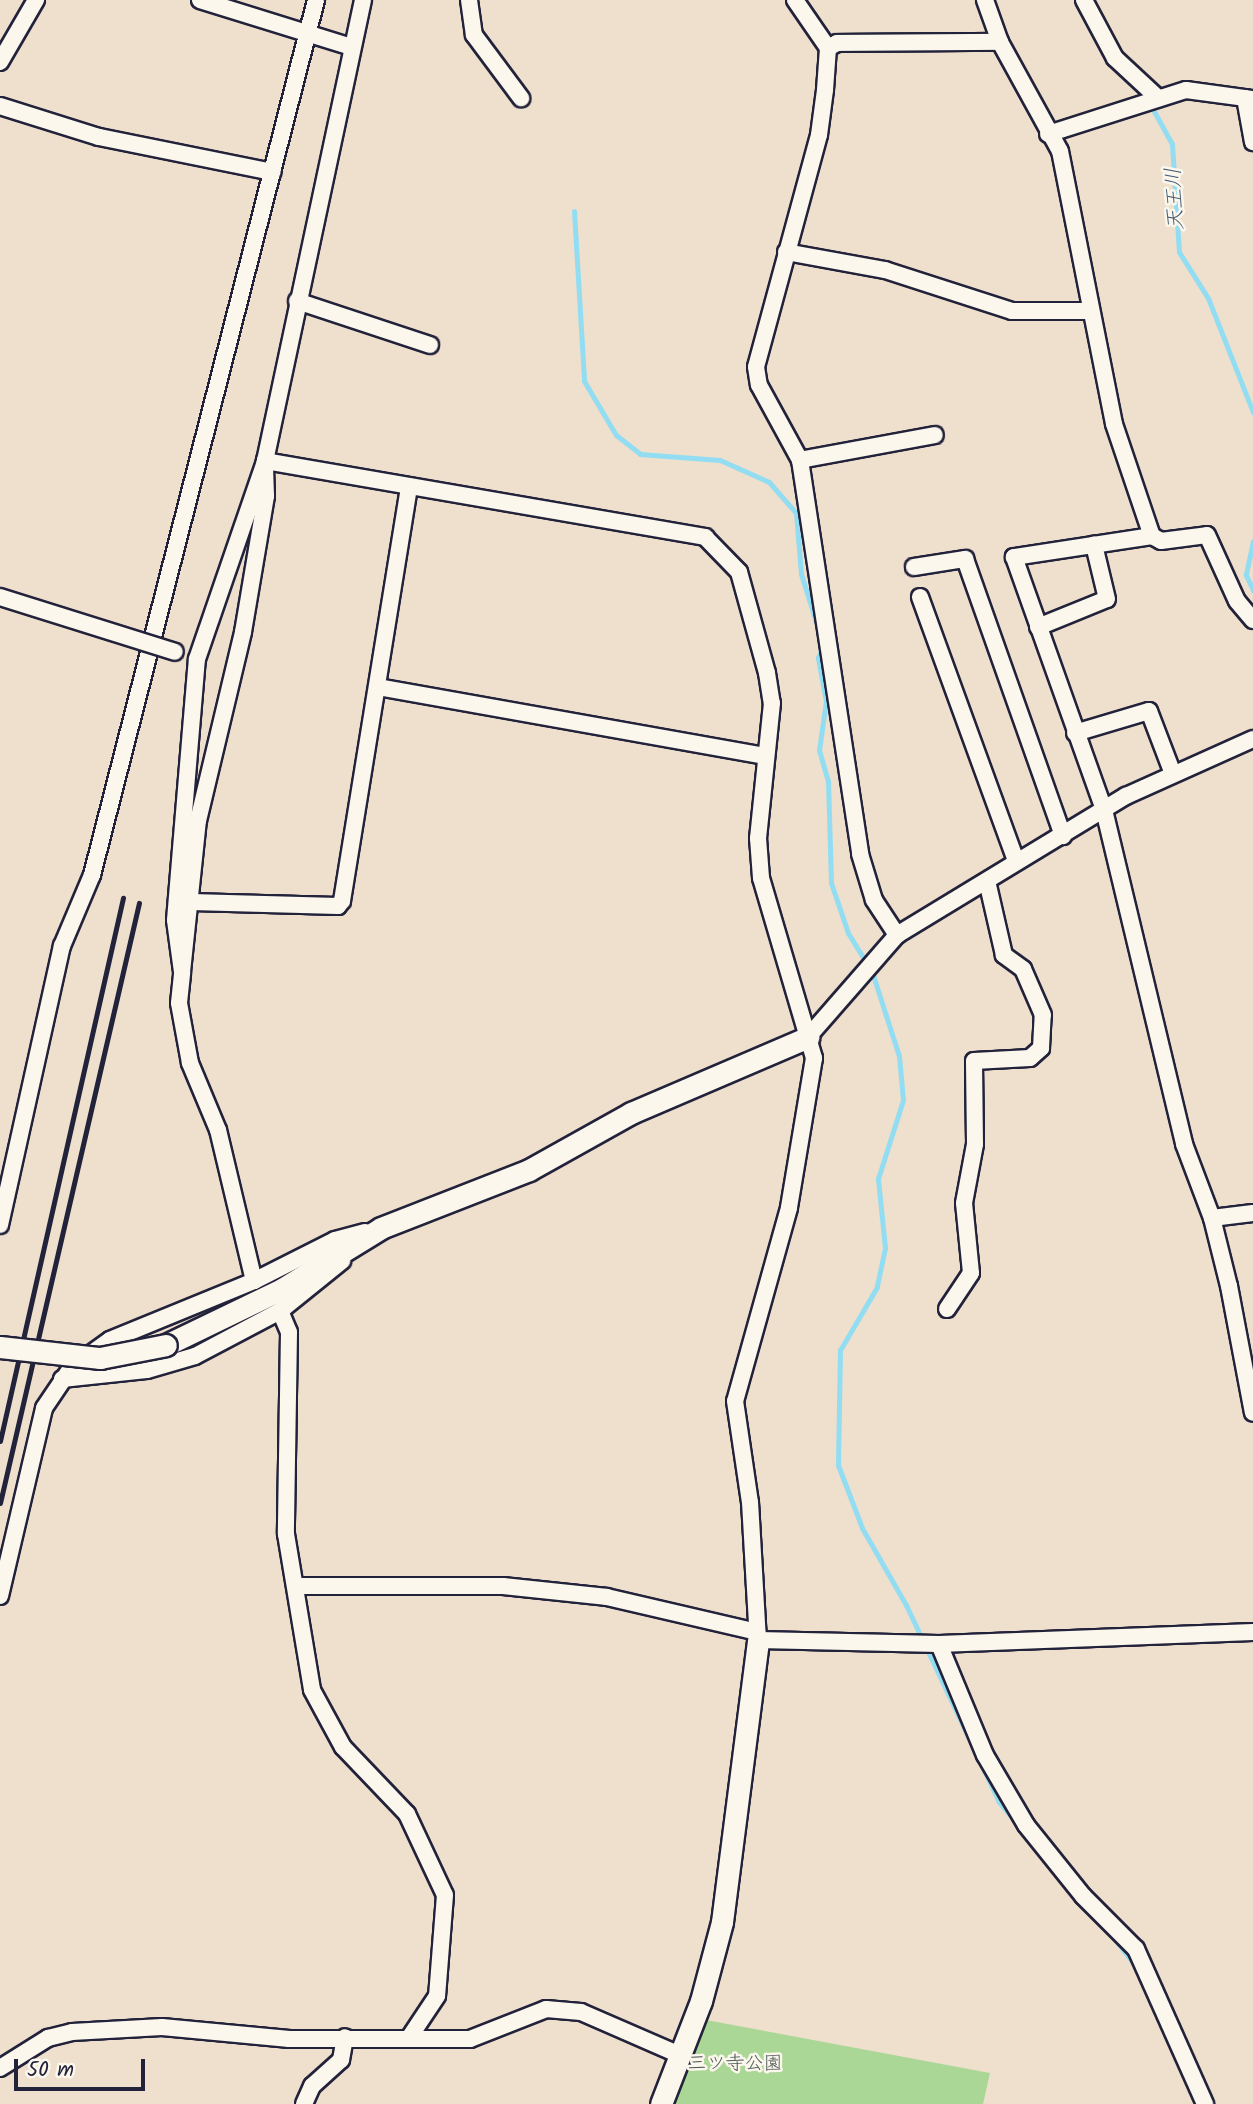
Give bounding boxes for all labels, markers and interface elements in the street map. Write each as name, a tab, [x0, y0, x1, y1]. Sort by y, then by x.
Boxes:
water label: 天王川	[1162, 167, 1190, 231]
scale bar	[18, 2044, 149, 2088]
text: 50 m	[27, 2054, 74, 2087]
park label: 三ツ寺公園	[688, 2054, 782, 2076]

